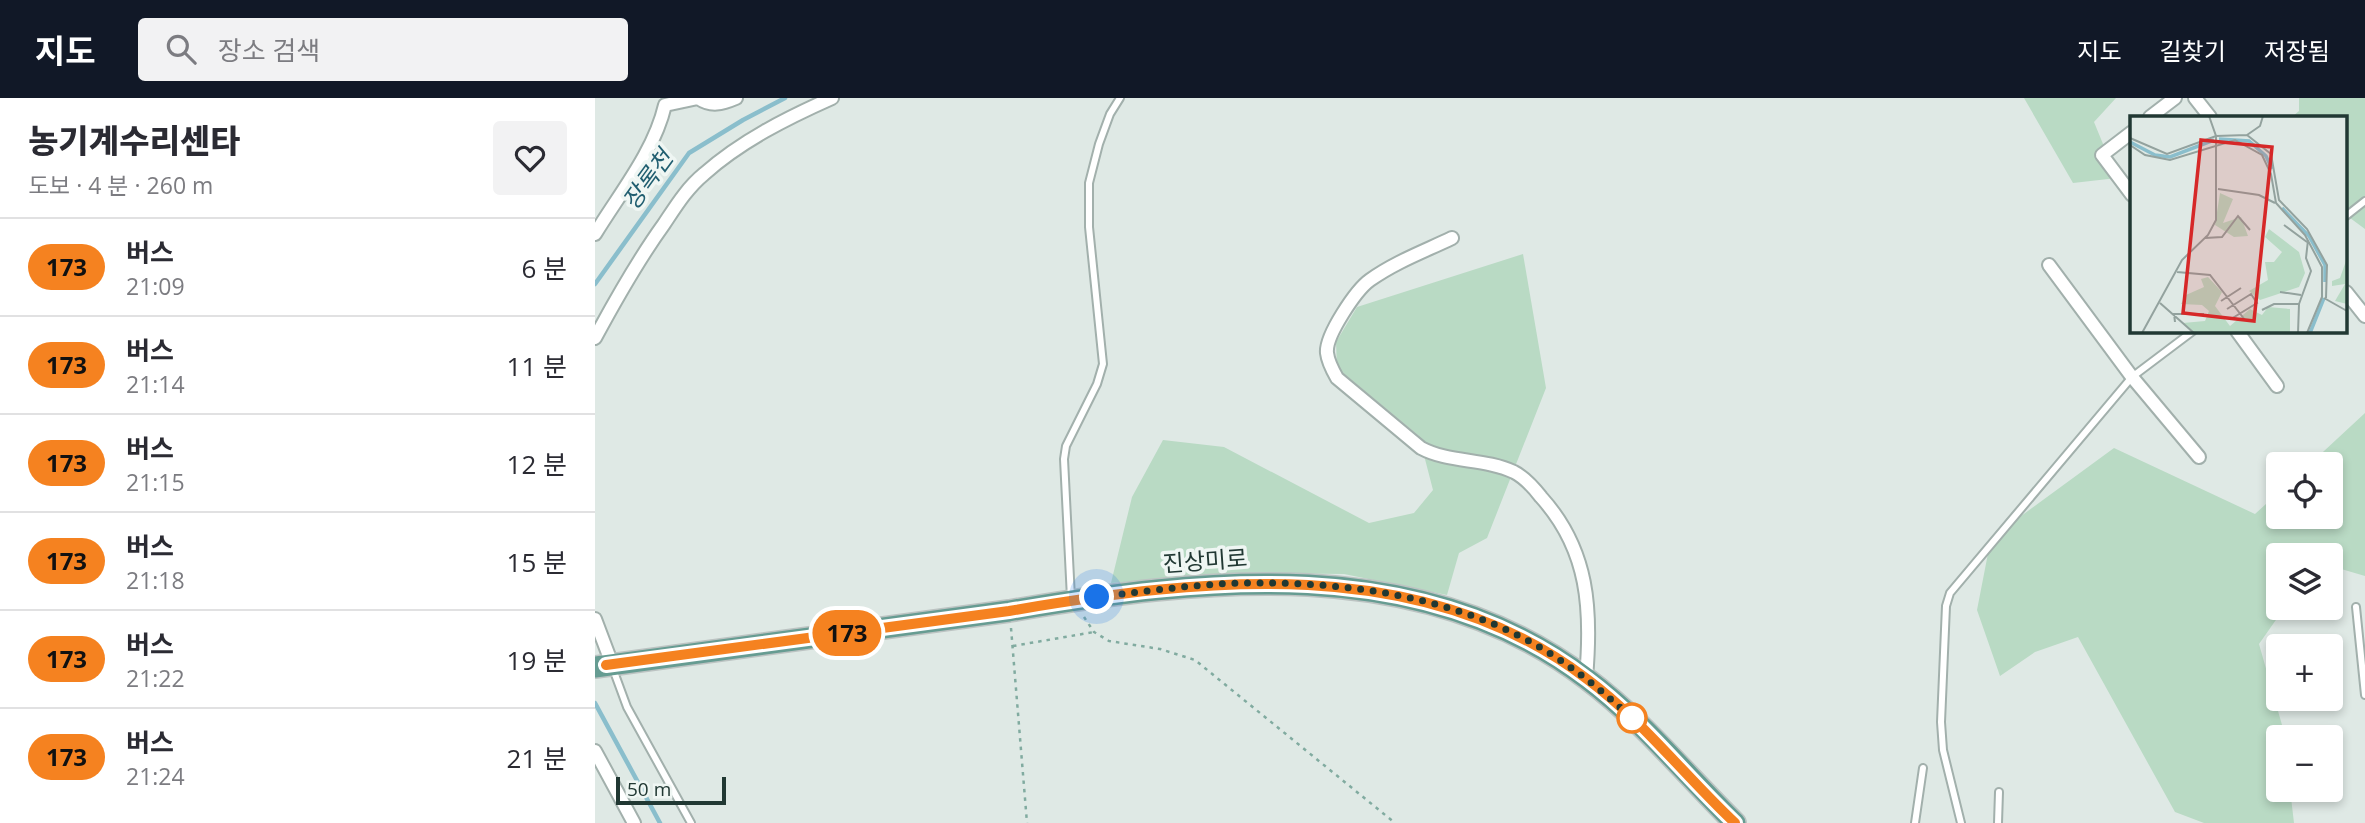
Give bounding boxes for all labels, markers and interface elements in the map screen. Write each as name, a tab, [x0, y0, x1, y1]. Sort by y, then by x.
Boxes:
search box	[138, 18, 628, 81]
text: 지도	[35, 28, 96, 73]
icon: search	[162, 30, 200, 68]
text: 장소 검색	[218, 32, 320, 68]
text: 지도	[2077, 34, 2122, 67]
text: 길찾기	[2160, 34, 2226, 67]
text: 저장됨	[2264, 34, 2330, 67]
inset map	[2130, 116, 2347, 332]
text: 농기계수리센타	[28, 118, 241, 163]
button: heart	[493, 121, 567, 195]
water label: 장록천	[614, 140, 681, 216]
text: 도보 · 4 분 · 260 m	[28, 169, 213, 201]
text: 버스	[126, 234, 174, 270]
text: 173	[46, 250, 87, 283]
text: 6 분	[521, 250, 567, 286]
text: 21:09	[126, 270, 185, 302]
text: 버스	[126, 332, 174, 368]
text: 173	[46, 348, 87, 381]
text: 11 분	[507, 348, 567, 384]
text: 21:14	[126, 368, 185, 400]
text: 버스	[126, 430, 174, 466]
text: 173	[46, 446, 87, 479]
text: 12 분	[507, 446, 567, 482]
map controls	[2266, 452, 2343, 802]
button: locate	[2266, 452, 2343, 529]
text: 21:15	[126, 466, 185, 498]
text: 버스	[126, 528, 174, 564]
street label: 진상미로	[1162, 541, 1248, 579]
button: layers	[2266, 543, 2343, 620]
text: 173	[46, 544, 87, 577]
text: 15 분	[507, 544, 567, 580]
text: 21:18	[126, 564, 185, 596]
your location	[1079, 579, 1114, 614]
line badge: 173	[807, 610, 887, 656]
text: 173	[826, 616, 868, 649]
text: 버스	[126, 626, 174, 662]
button: +	[2266, 634, 2343, 711]
text: 173	[46, 642, 87, 675]
text: 19 분	[507, 642, 567, 678]
text: 21:22	[126, 662, 185, 694]
unlabelled marker	[1617, 703, 1647, 733]
text: 버스	[126, 724, 174, 760]
button: −	[2266, 725, 2343, 802]
text: 173	[46, 740, 87, 773]
text: 21 분	[507, 740, 567, 776]
text: 21:24	[126, 760, 185, 792]
scale bar	[616, 774, 726, 806]
text: 50 m	[627, 776, 671, 802]

